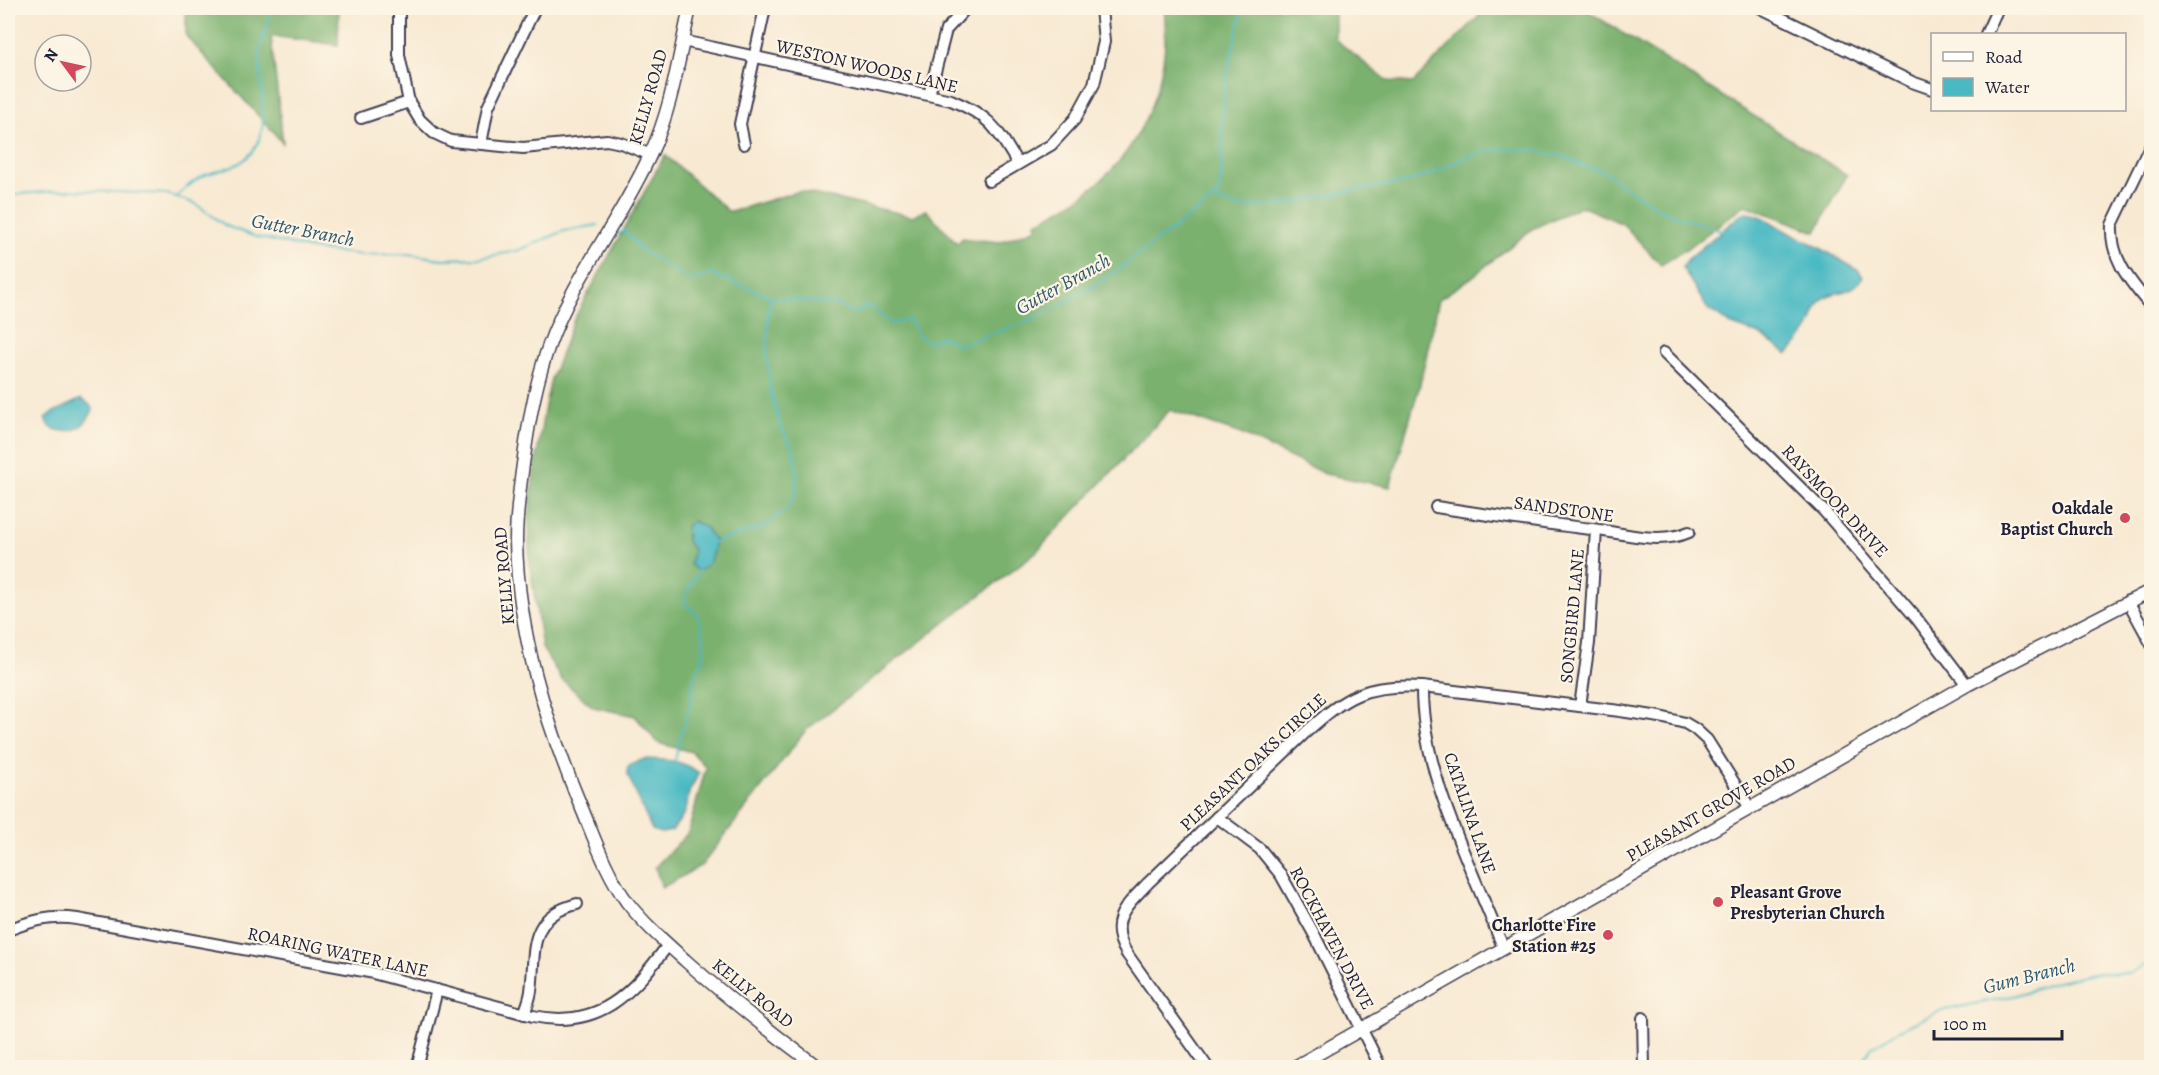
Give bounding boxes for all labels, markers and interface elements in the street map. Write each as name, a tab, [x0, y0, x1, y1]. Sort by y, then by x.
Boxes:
north arrow	[33, 33, 93, 93]
street label: WESTON WOODS LANE	[773, 33, 960, 99]
legend	[1931, 33, 2126, 111]
text: N	[39, 44, 64, 66]
text: Road	[1985, 45, 2023, 69]
street label: KELLY ROAD	[623, 46, 673, 148]
text: Water	[1984, 75, 2030, 99]
water label: Gutter Branch	[249, 207, 357, 253]
water label: Gutter Branch	[1011, 247, 1115, 321]
street label: RAYSMOOR DRIVE	[1776, 439, 1894, 563]
street label: SANDSTONE	[1512, 490, 1616, 528]
place label: Oakdale Baptist Church	[2000, 496, 2113, 541]
marker: Oakdale Baptist Church	[2118, 511, 2132, 525]
street label: KELLY ROAD	[488, 526, 520, 626]
street label: SONGBIRD LANE	[1554, 548, 1590, 684]
street label: PLEASANT OAKS CIRCLE	[1174, 688, 1332, 836]
street label: CATALINA LANE	[1438, 749, 1502, 877]
street label: PLEASANT GROVE ROAD	[1622, 751, 1800, 867]
street label: ROCKHAVEN DRIVE	[1284, 862, 1380, 1014]
place label: Pleasant Grove Presbyterian Church	[1730, 880, 1885, 925]
marker: Pleasant Grove Presbyterian Church	[1711, 895, 1725, 909]
place label: Charlotte Fire Station #25	[1492, 913, 1596, 958]
street label: ROARING WATER LANE	[245, 921, 431, 983]
marker: Charlotte Fire Station #25	[1601, 928, 1615, 942]
water label: Gum Branch	[1980, 952, 2078, 1000]
street label: KELLY ROAD	[707, 953, 799, 1033]
scale bar	[1934, 1003, 2062, 1041]
text: 100 m	[1943, 1012, 1987, 1036]

